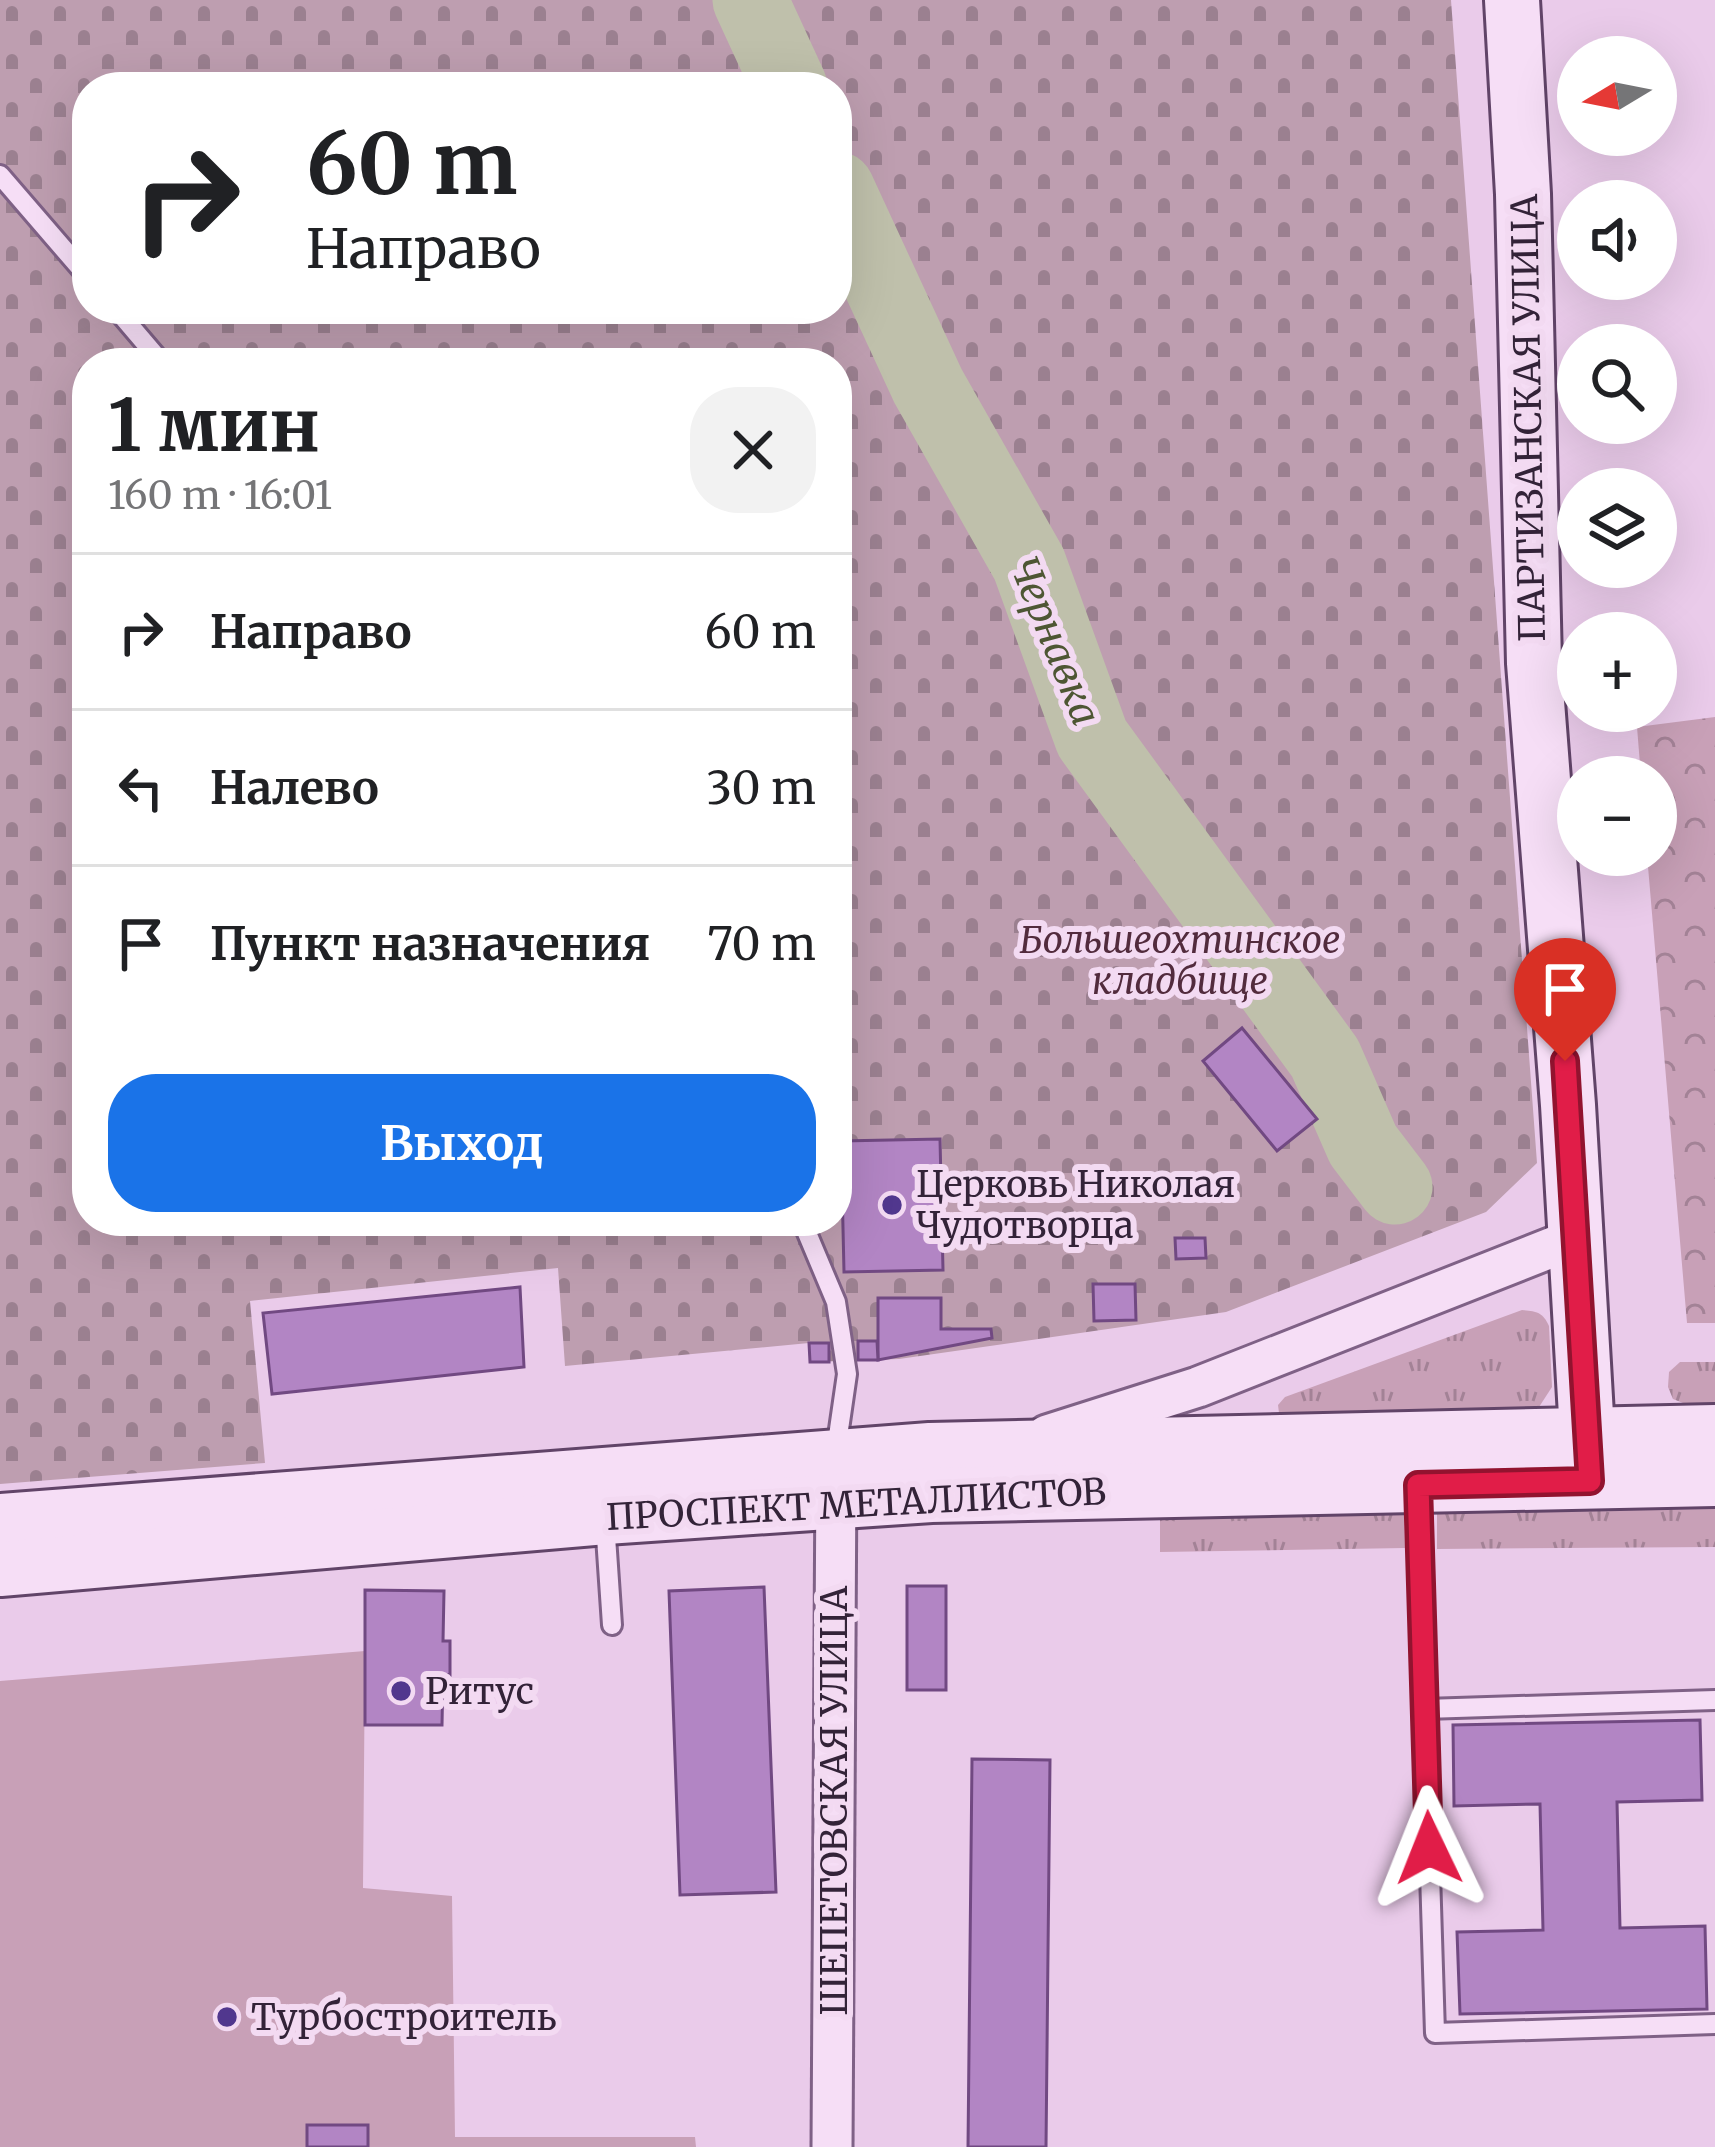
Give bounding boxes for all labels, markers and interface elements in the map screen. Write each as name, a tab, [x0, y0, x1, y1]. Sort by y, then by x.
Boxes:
north arrow	[1557, 36, 1677, 156]
map controls	[1557, 36, 1677, 876]
text: 60 m	[306, 111, 517, 217]
icon: right	[108, 120, 264, 276]
button: sound	[1557, 180, 1677, 300]
street label: ПАРТИЗАНСКАЯ УЛИЦА	[1502, 193, 1555, 642]
text: Направо	[306, 215, 541, 283]
button: search	[1557, 324, 1677, 444]
text: 1 мин	[108, 380, 320, 471]
button: close	[690, 387, 816, 513]
button: layers	[1557, 468, 1677, 588]
text: 160 m · 16:01	[108, 471, 332, 520]
water label: Чернавка	[999, 550, 1110, 732]
icon: right	[108, 599, 174, 665]
text: Направо	[210, 604, 412, 660]
text: 60 m	[705, 604, 816, 660]
button: +	[1557, 612, 1677, 732]
icon: left	[108, 755, 174, 821]
button: −	[1557, 756, 1677, 876]
text: Налево	[210, 760, 379, 816]
text: 30 m	[706, 760, 816, 816]
icon: arrive	[108, 911, 174, 977]
text: Пункт назначения	[210, 916, 650, 972]
text: 70 m	[707, 916, 816, 972]
park label: Большеохтинское кладбище	[1020, 918, 1340, 1004]
pin	[1514, 938, 1616, 1061]
icon: arrive	[1532, 956, 1598, 1022]
button: Выход	[108, 1074, 816, 1212]
place label: Церковь Николая Чудотворца	[916, 1162, 1235, 1248]
marker: Церковь Николая Чудотворца	[879, 1192, 905, 1218]
street label: ПРОСПЕКТ МЕТАЛЛИСТОВ	[605, 1469, 1107, 1540]
street label: ШЕПЕТОВСКАЯ УЛИЦА	[812, 1585, 857, 2016]
place label: Ритус	[425, 1669, 534, 1714]
marker: Ритус	[388, 1678, 414, 1704]
position arrow	[1366, 1785, 1492, 1911]
place label: Турбостроитель	[251, 1995, 557, 2040]
marker: Турбостроитель	[214, 2004, 240, 2030]

